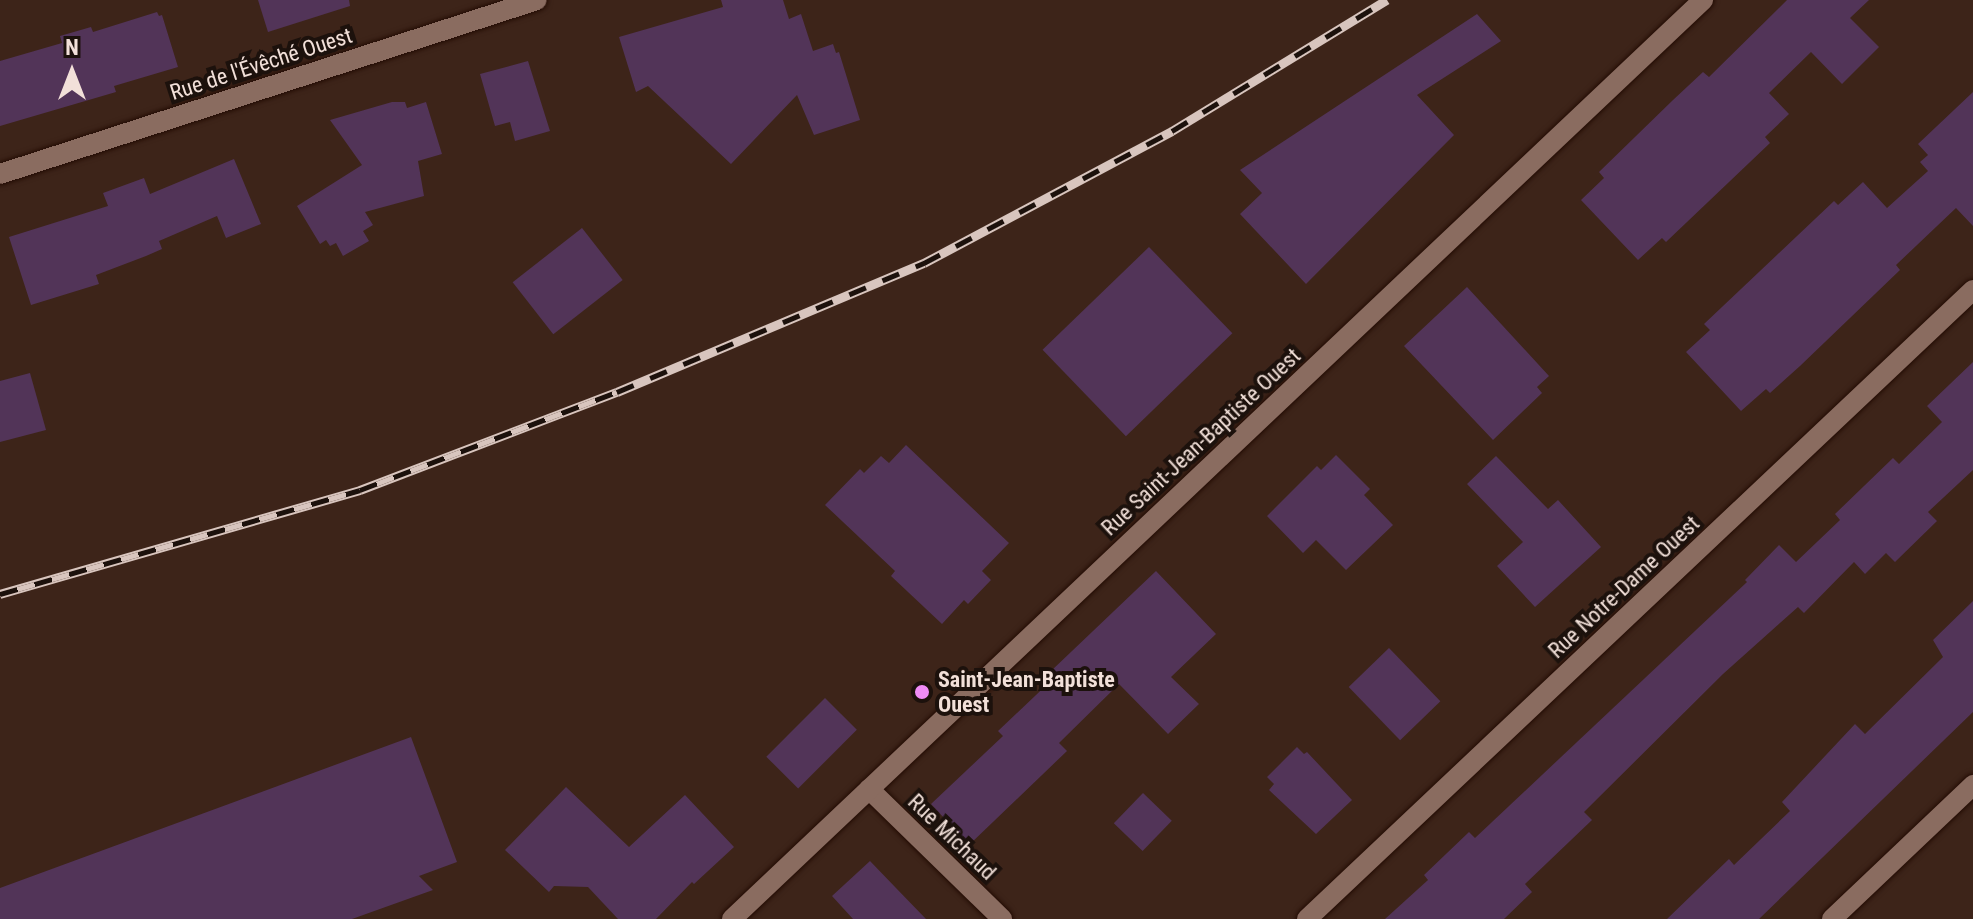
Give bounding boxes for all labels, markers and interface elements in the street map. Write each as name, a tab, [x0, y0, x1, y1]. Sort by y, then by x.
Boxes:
street label: Rue de l'Évêché Ouest	[167, 22, 355, 106]
north arrow	[32, 32, 112, 112]
text: N	[65, 35, 79, 60]
street label: Rue Saint-Jean-Baptiste Ouest	[1096, 343, 1306, 541]
street label: Rue Notre-Dame Ouest	[1543, 510, 1705, 664]
place label: Saint-Jean-Baptiste Ouest	[938, 666, 1115, 718]
marker: Saint-Jean-Baptiste Ouest	[913, 683, 931, 701]
street label: Rue Michaud	[902, 789, 1002, 885]

